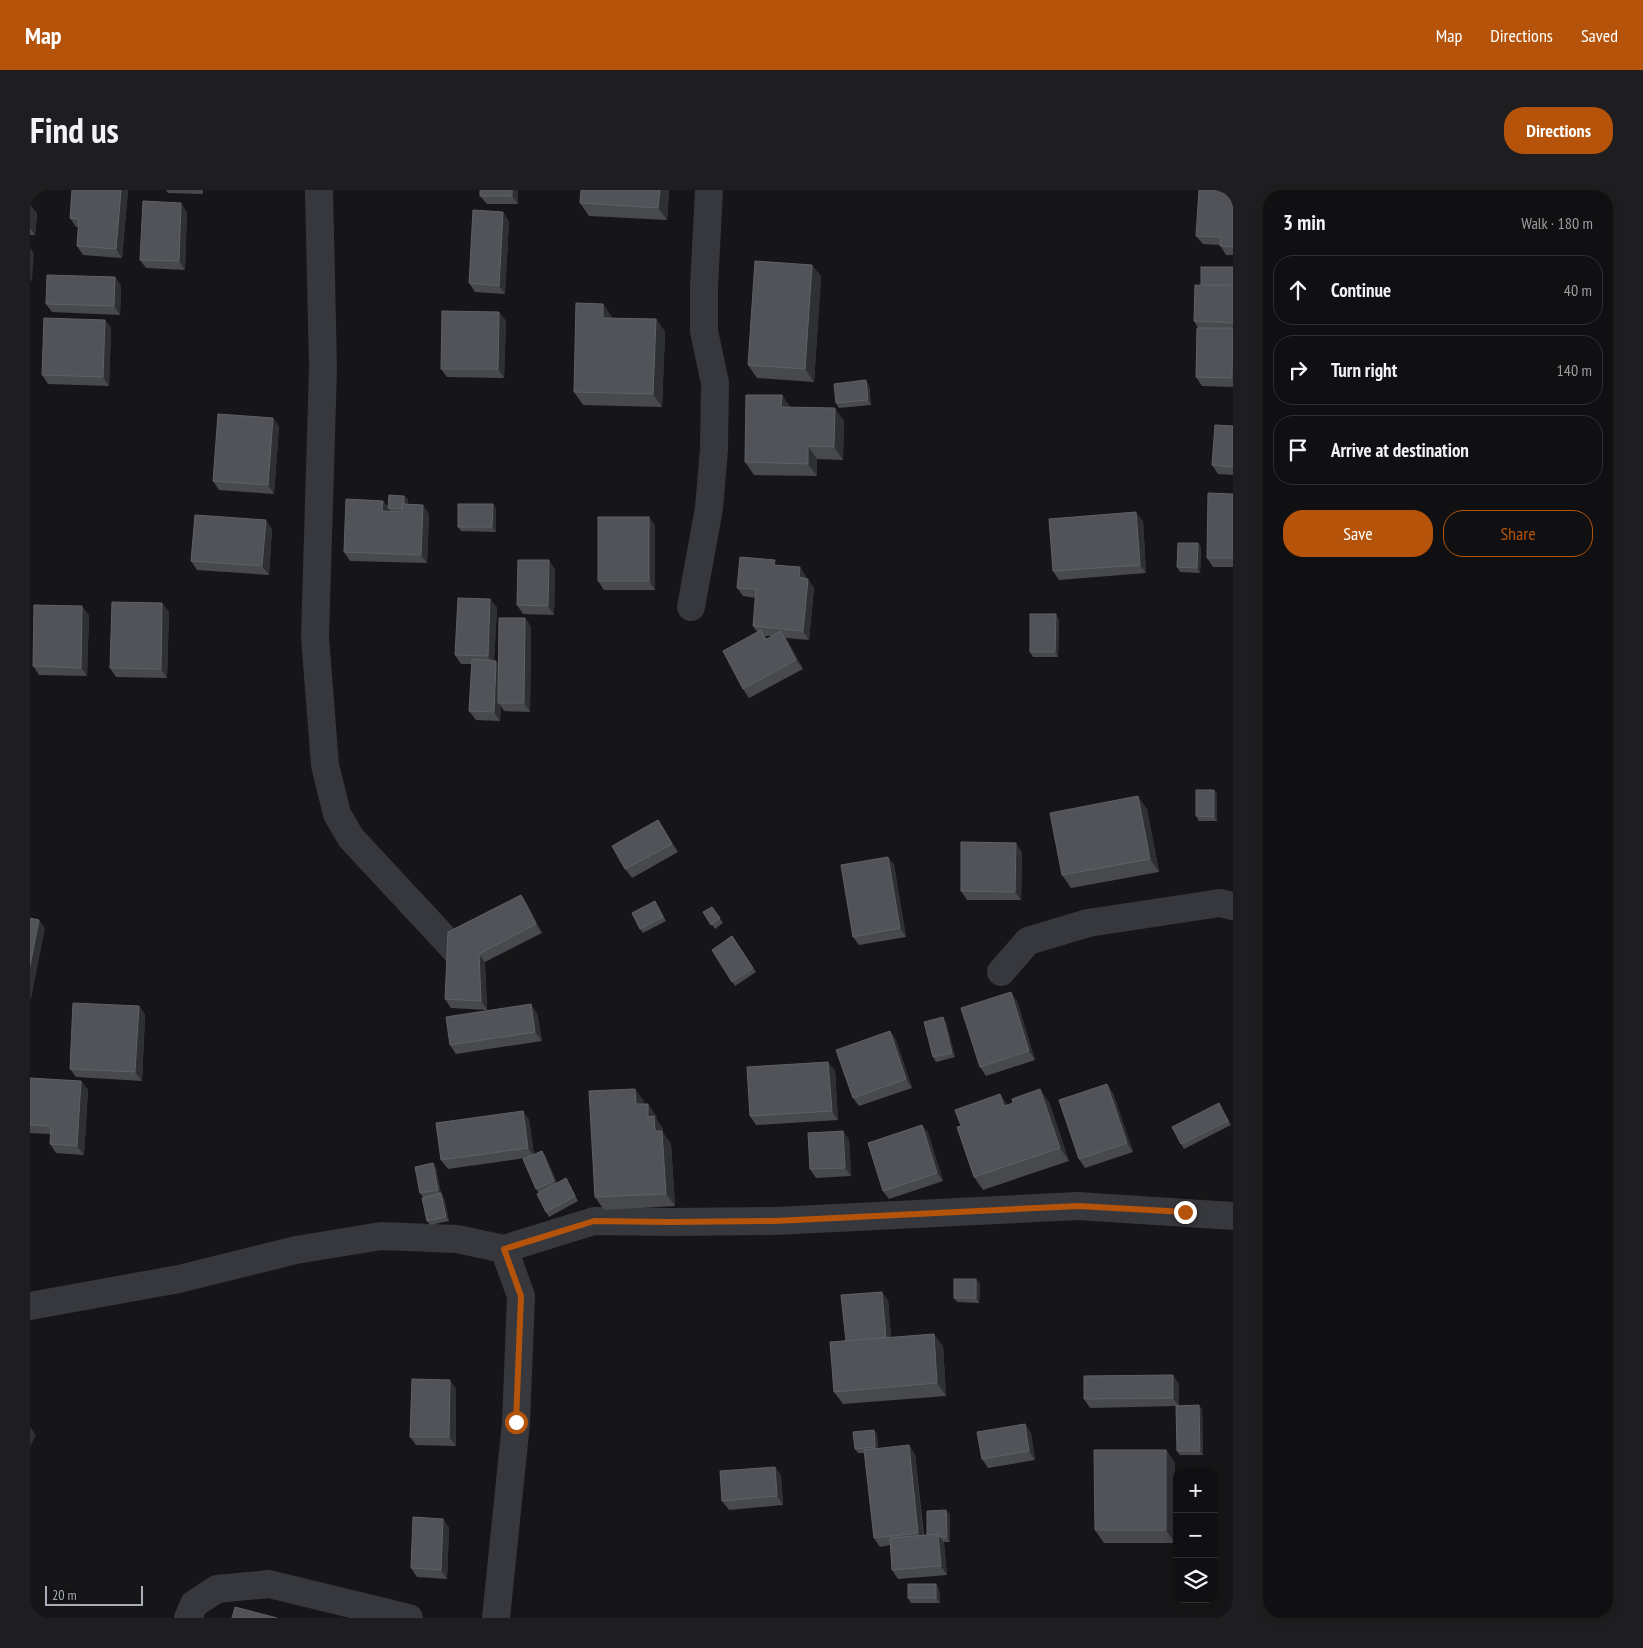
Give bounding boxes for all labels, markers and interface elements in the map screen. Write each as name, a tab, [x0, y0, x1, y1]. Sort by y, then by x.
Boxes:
text: Map	[25, 20, 62, 51]
text: Map	[1436, 24, 1462, 47]
text: Directions	[1490, 24, 1553, 47]
text: Saved	[1581, 24, 1618, 47]
text: Find us	[30, 107, 119, 153]
button: Directions	[1504, 107, 1613, 154]
text: 3 min	[1283, 209, 1325, 236]
text: Walk · 180 m	[1521, 213, 1593, 233]
icon: ahead	[1284, 276, 1312, 304]
text: Continue	[1331, 278, 1391, 302]
text: 40 m	[1564, 280, 1592, 300]
icon: right	[1284, 356, 1312, 384]
text: Turn right	[1331, 358, 1397, 382]
text: 140 m	[1557, 360, 1592, 380]
icon: arrive	[1284, 436, 1312, 464]
text: Arrive at destination	[1331, 438, 1469, 462]
button: Save	[1283, 510, 1433, 557]
button: Share	[1443, 510, 1593, 557]
route end	[1174, 1201, 1197, 1224]
route start	[505, 1411, 528, 1434]
map controls	[1173, 1468, 1218, 1603]
button: +	[1173, 1468, 1218, 1513]
button: −	[1173, 1513, 1218, 1558]
button: layers	[1173, 1558, 1218, 1603]
scale bar	[45, 1583, 142, 1606]
text: 20 m	[52, 1586, 77, 1604]

